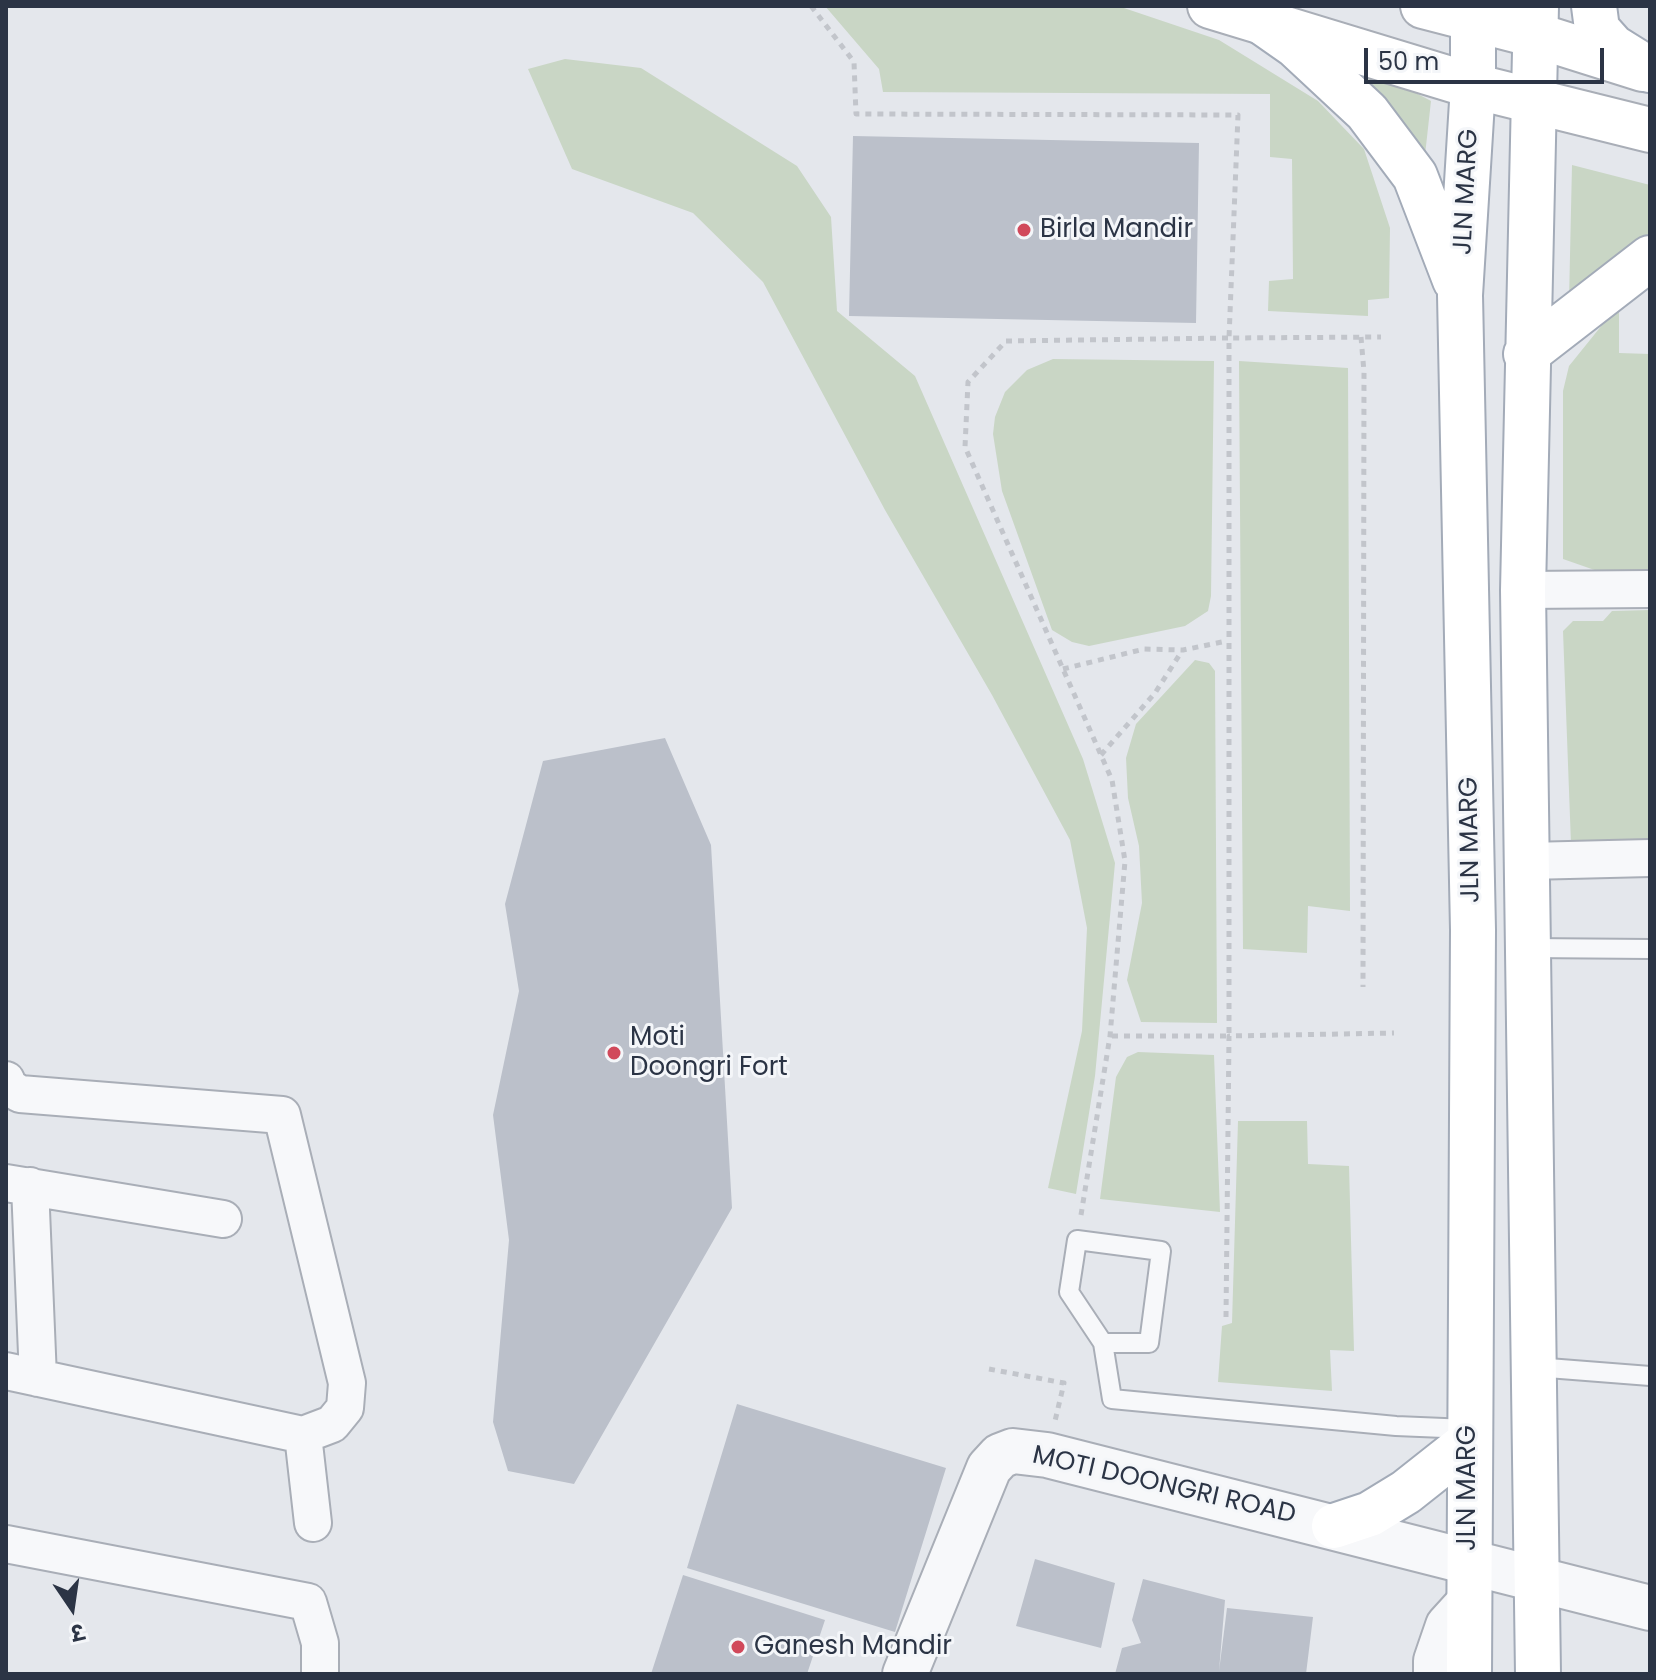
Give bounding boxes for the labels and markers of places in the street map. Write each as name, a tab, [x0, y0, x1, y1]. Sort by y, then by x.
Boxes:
place label: Birla Mandir	[1040, 214, 1193, 246]
marker: Birla Mandir	[1015, 221, 1033, 239]
place label: Moti Doongri Fort	[630, 1022, 788, 1084]
marker: Moti Doongri Fort	[605, 1044, 623, 1062]
place label: Ganesh Mandir	[754, 1631, 952, 1663]
marker: Ganesh Mandir	[729, 1638, 747, 1656]

